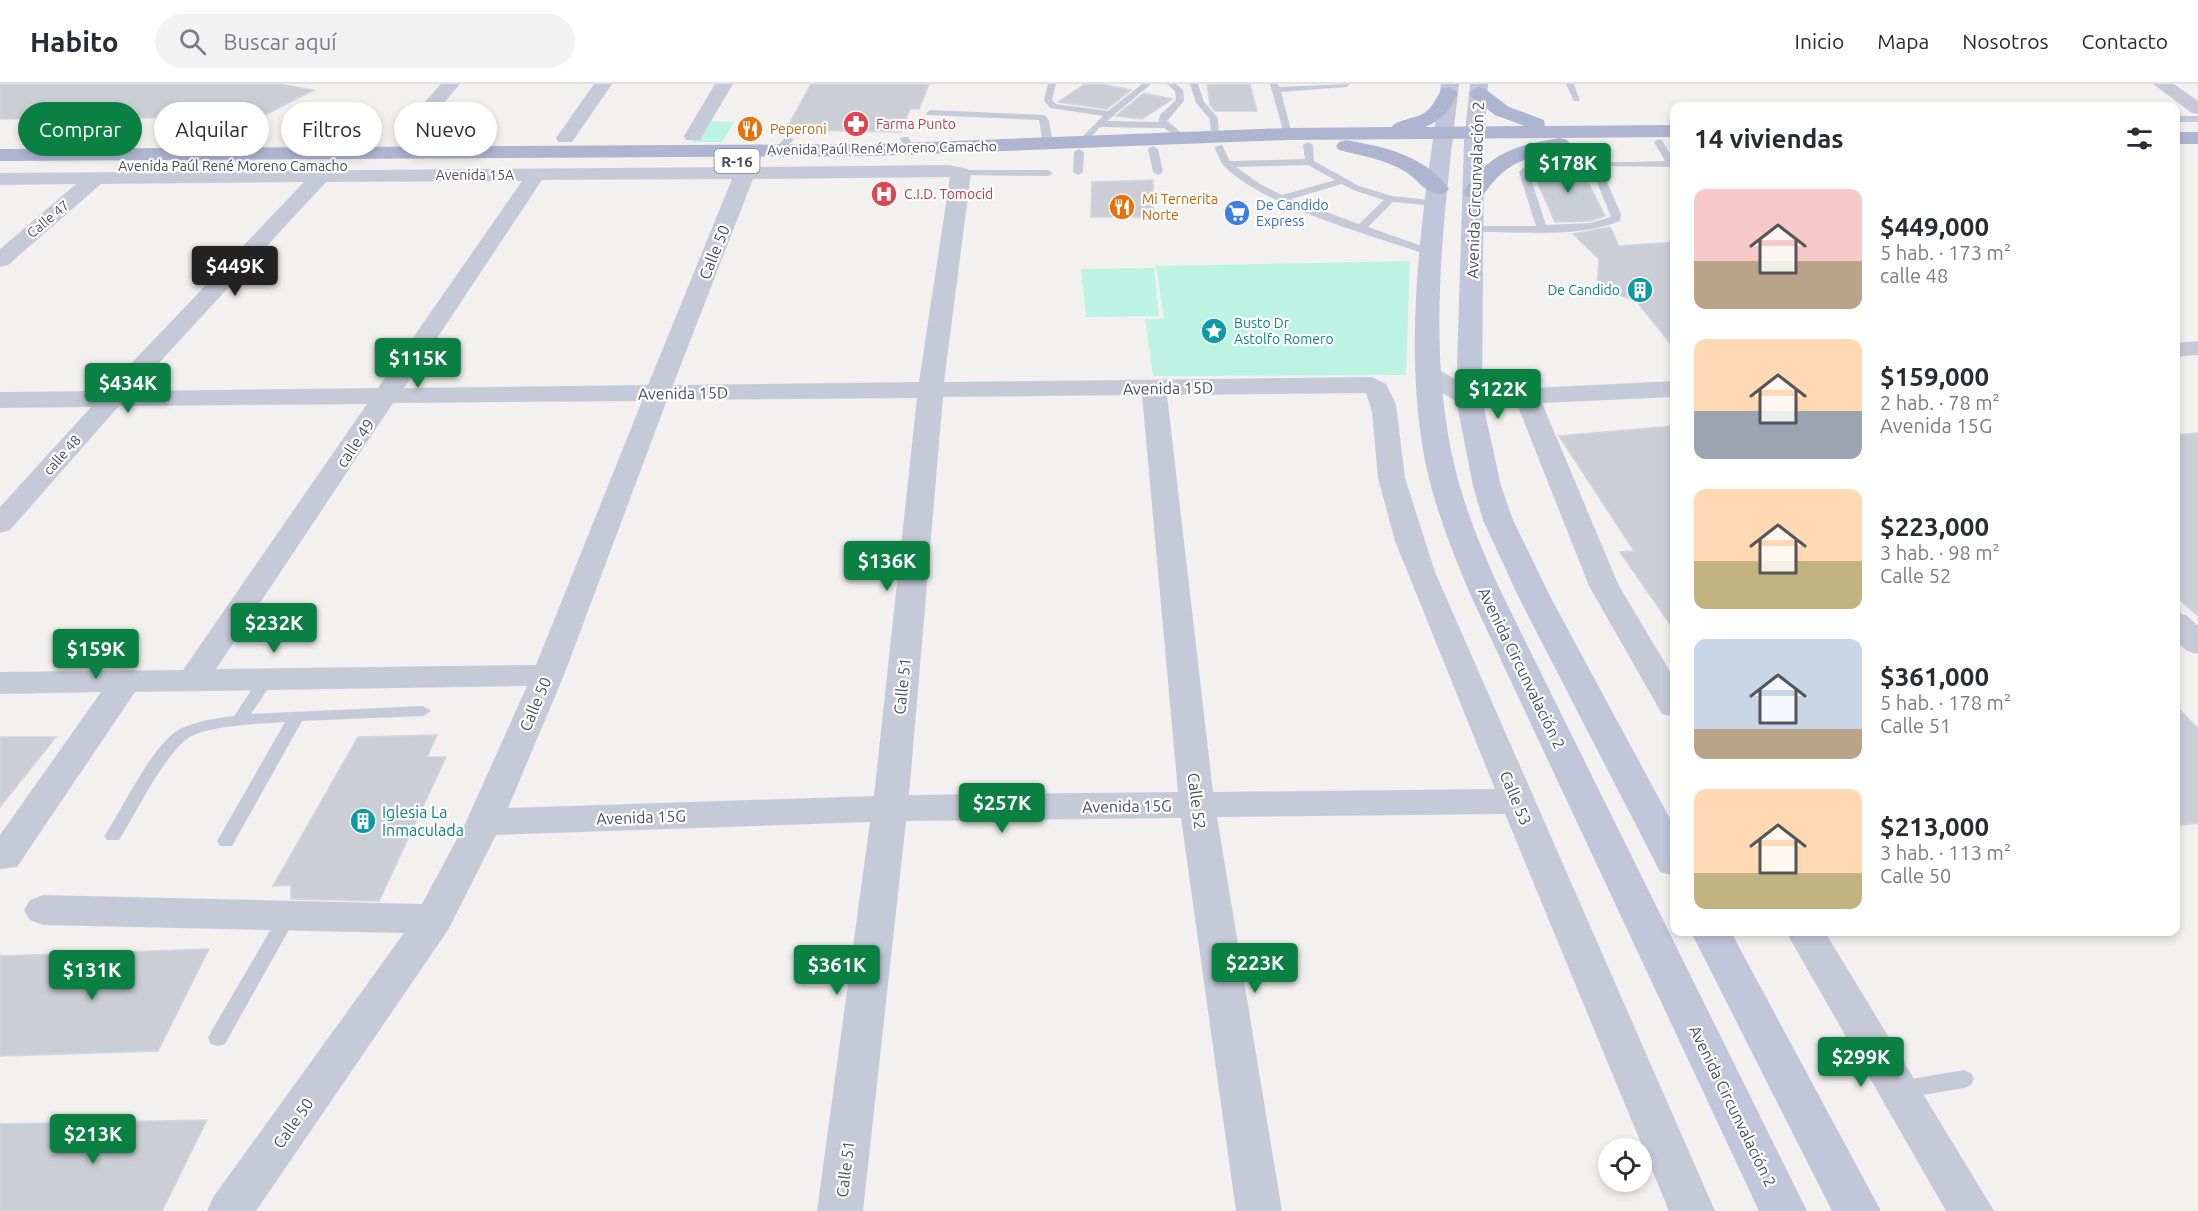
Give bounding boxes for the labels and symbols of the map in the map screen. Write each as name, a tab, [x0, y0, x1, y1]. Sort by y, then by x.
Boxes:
street label: Avenida Circunvalación 2	[1463, 101, 1487, 279]
pharmacy icon: Farma Punto	[841, 109, 871, 139]
restaurant icon: Peperoni	[735, 114, 765, 144]
place label: Farma Punto	[876, 116, 956, 132]
place label: Peperoni	[770, 121, 827, 137]
street label: Avenida Paúl René Moreno Camacho	[767, 138, 997, 158]
pin: $178K	[1526, 143, 1610, 194]
road number: R-16	[714, 149, 760, 173]
street label: Avenida Paúl René Moreno Camacho	[118, 158, 348, 174]
street label: Avenida 15A	[436, 167, 514, 183]
hospital icon: C.I.D. Tomocid	[869, 179, 899, 209]
place label: C.I.D. Tomocid	[904, 186, 993, 202]
place label: Mi Ternerita Norte	[1142, 191, 1218, 223]
restaurant icon: Mi Ternerita Norte	[1107, 192, 1137, 222]
street label: Calle 47	[24, 197, 72, 241]
place label: De Candido Express	[1256, 197, 1329, 229]
supermarket icon: De Candido Express	[1222, 198, 1252, 228]
street label: Calle 50	[695, 222, 733, 282]
pin: $449K	[193, 246, 277, 297]
building icon: De Candido	[1625, 275, 1655, 305]
place label: De Candido	[1547, 282, 1620, 298]
place label: Busto Dr Astolfo Romero	[1234, 315, 1334, 347]
place icon: Busto Dr Astolfo Romero	[1199, 316, 1229, 346]
pin: $115K	[376, 338, 460, 389]
pin: $434K	[86, 363, 170, 414]
pin: $122K	[1456, 369, 1540, 420]
street label: Avenida 15D	[1123, 378, 1213, 398]
street label: Avenida 15D	[638, 383, 728, 403]
street label: calle 49	[332, 415, 378, 471]
street label: calle 48	[40, 432, 84, 478]
pin: $136K	[845, 541, 929, 592]
street label: Avenida Circunvalación 2	[1475, 584, 1569, 752]
pin: $232K	[232, 603, 316, 654]
pin: $159K	[54, 629, 138, 680]
street label: Calle 51	[890, 657, 914, 715]
street label: Calle 50	[516, 674, 554, 734]
street label: Calle 53	[1497, 768, 1535, 828]
street label: Calle 52	[1185, 772, 1209, 830]
pin: $257K	[960, 783, 1044, 834]
street label: Avenida 15G	[1082, 796, 1172, 816]
place label: Iglesia La Inmaculada	[382, 803, 464, 839]
building icon: Iglesia La Inmaculada	[348, 806, 378, 836]
street label: Avenida 15G	[596, 806, 686, 828]
pin: $223K	[1213, 943, 1297, 994]
pin: $361K	[795, 945, 879, 996]
pin: $131K	[50, 950, 134, 1001]
street label: Avenida Circunvalación 2	[1686, 1022, 1780, 1190]
pin: $299K	[1819, 1037, 1903, 1088]
street label: Calle 50	[269, 1094, 317, 1152]
pin: $213K	[51, 1114, 135, 1165]
street label: Calle 51	[833, 1140, 857, 1198]

